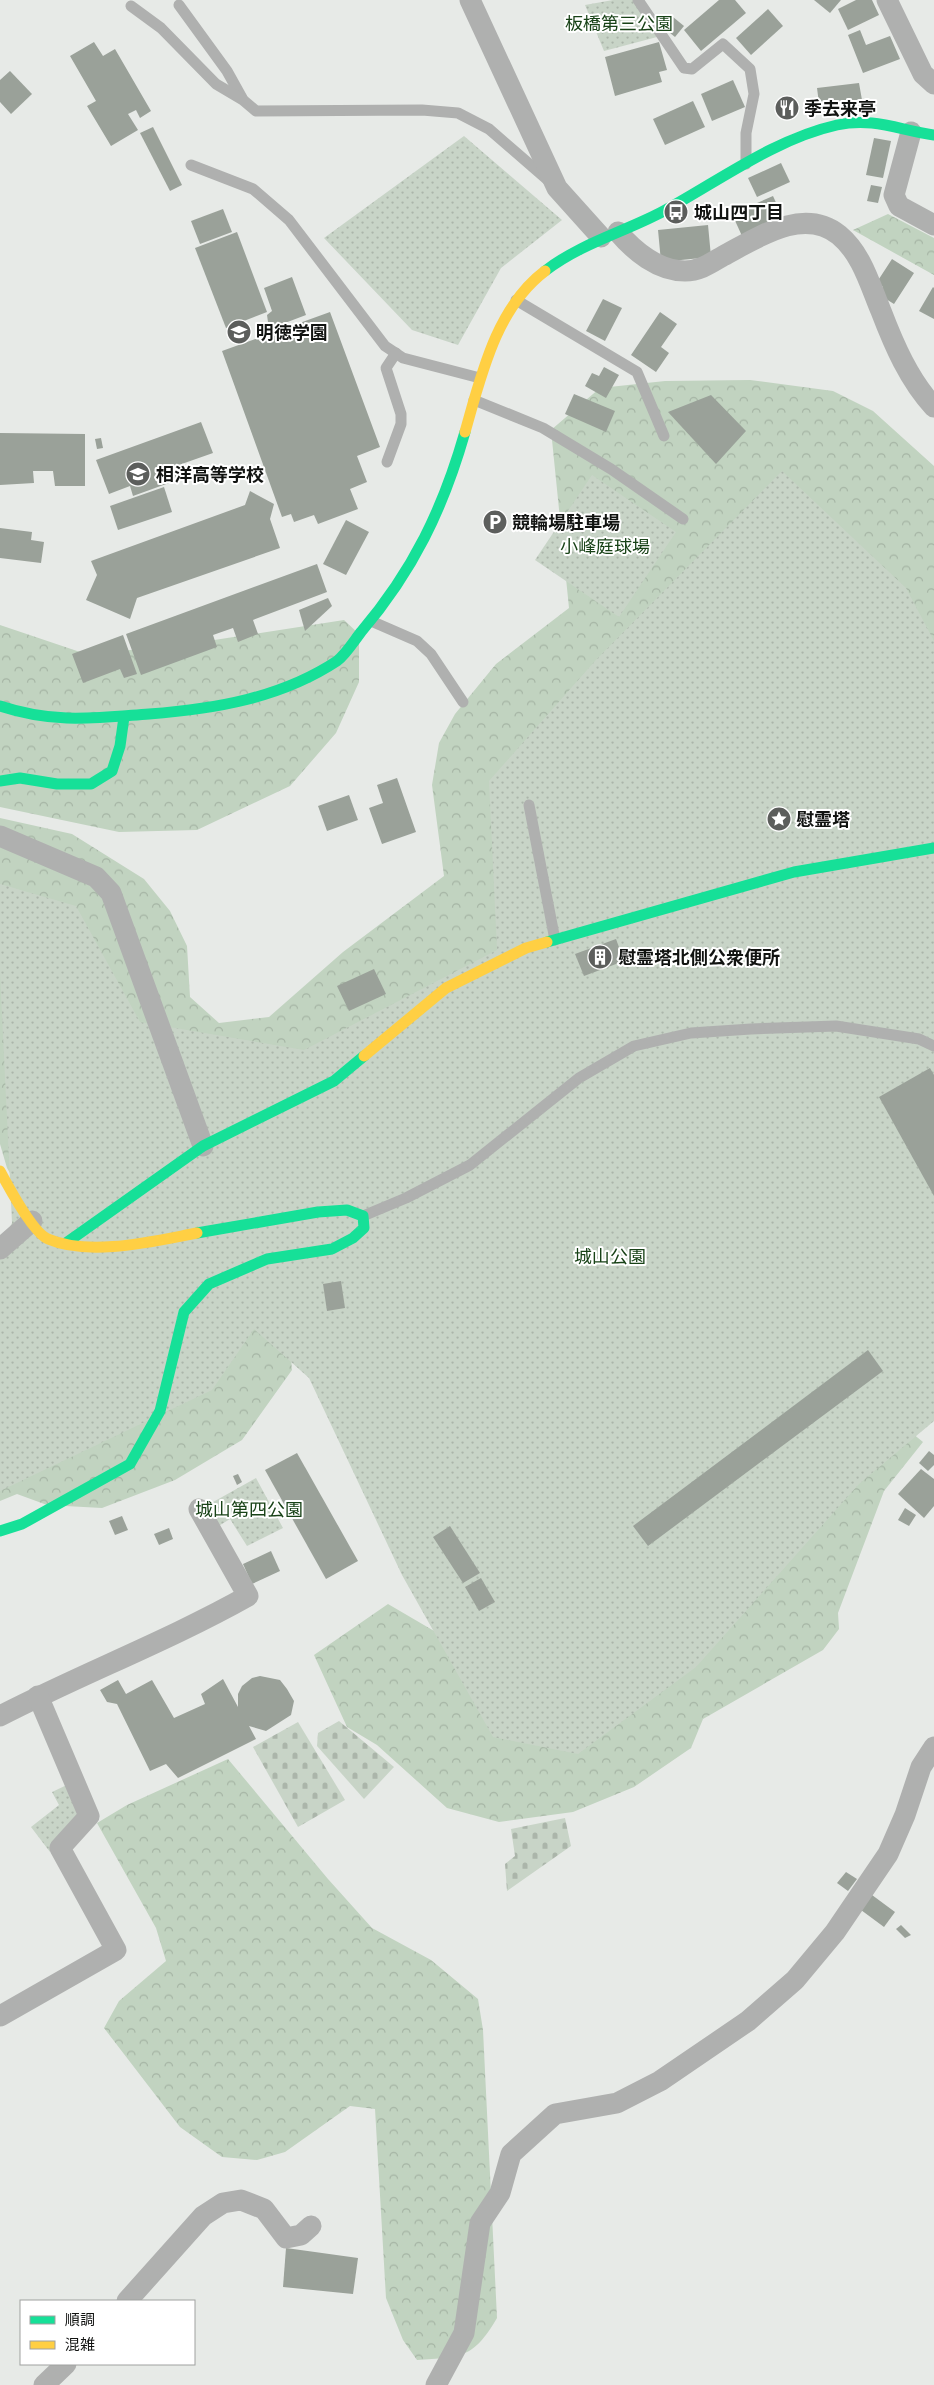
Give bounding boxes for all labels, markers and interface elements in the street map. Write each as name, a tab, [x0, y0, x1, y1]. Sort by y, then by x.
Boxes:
park label: 板橋第三公園	[565, 12, 673, 35]
restaurant icon: 季去来亭	[774, 95, 800, 121]
place label: 季去来亭	[804, 97, 876, 120]
bus stop icon: 城山四丁目	[663, 199, 689, 225]
place label: 城山四丁目	[694, 201, 784, 224]
school or university icon: 明徳学園	[226, 319, 252, 345]
place label: 明徳学園	[256, 321, 328, 344]
school or university icon: 相洋高等学校	[125, 461, 151, 487]
place label: 相洋高等学校	[156, 463, 264, 486]
parking icon: 競輪場駐車場	[482, 509, 508, 535]
place label: 競輪場駐車場	[512, 511, 620, 534]
park label: 小峰庭球場	[560, 535, 650, 558]
place icon: 慰霊塔	[766, 806, 792, 832]
place label: 慰霊塔	[796, 808, 850, 831]
building icon: 慰霊塔北側公衆便所	[587, 944, 613, 970]
place label: 慰霊塔北側公衆便所	[618, 946, 780, 969]
park label: 城山公園	[574, 1245, 646, 1268]
park label: 城山第四公園	[195, 1498, 303, 1521]
legend	[20, 2300, 195, 2365]
text: 順調	[65, 2310, 95, 2329]
text: 混雑	[65, 2335, 95, 2354]

